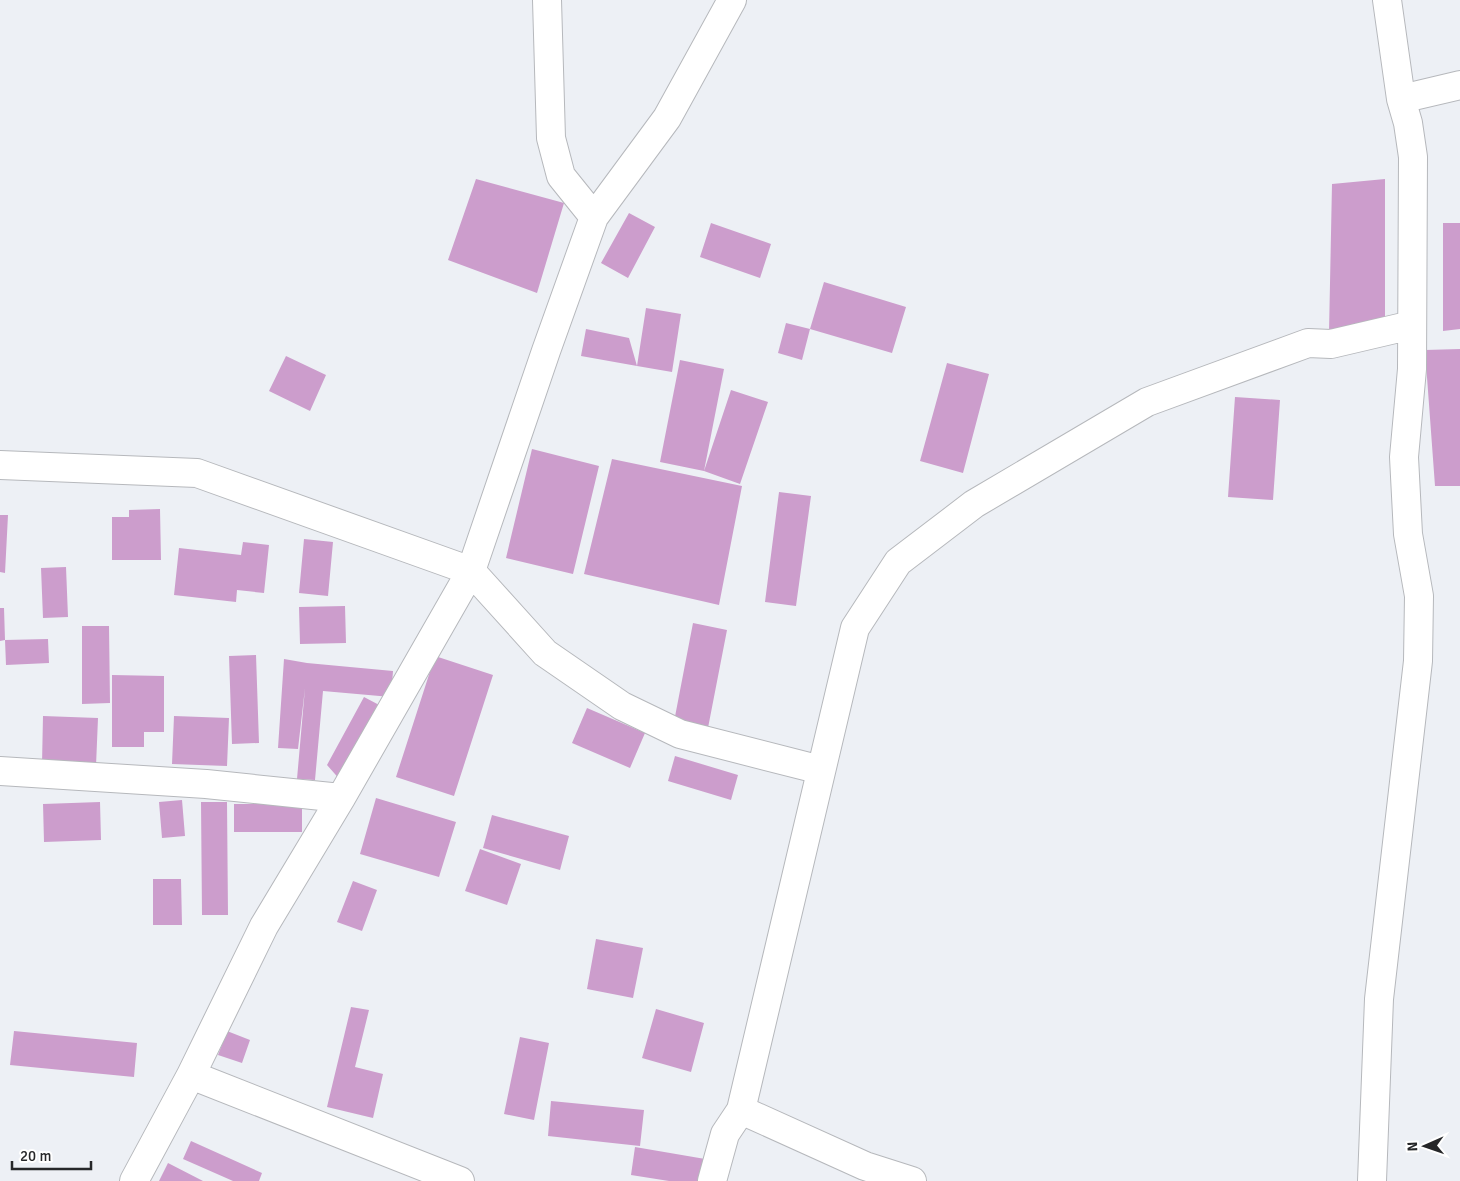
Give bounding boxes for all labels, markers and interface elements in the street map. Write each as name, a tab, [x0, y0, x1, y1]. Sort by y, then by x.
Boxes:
north arrow	[1400, 1121, 1450, 1171]
scale bar	[12, 1138, 91, 1170]
text: N	[1404, 1141, 1421, 1152]
text: 20 m	[20, 1147, 51, 1165]

